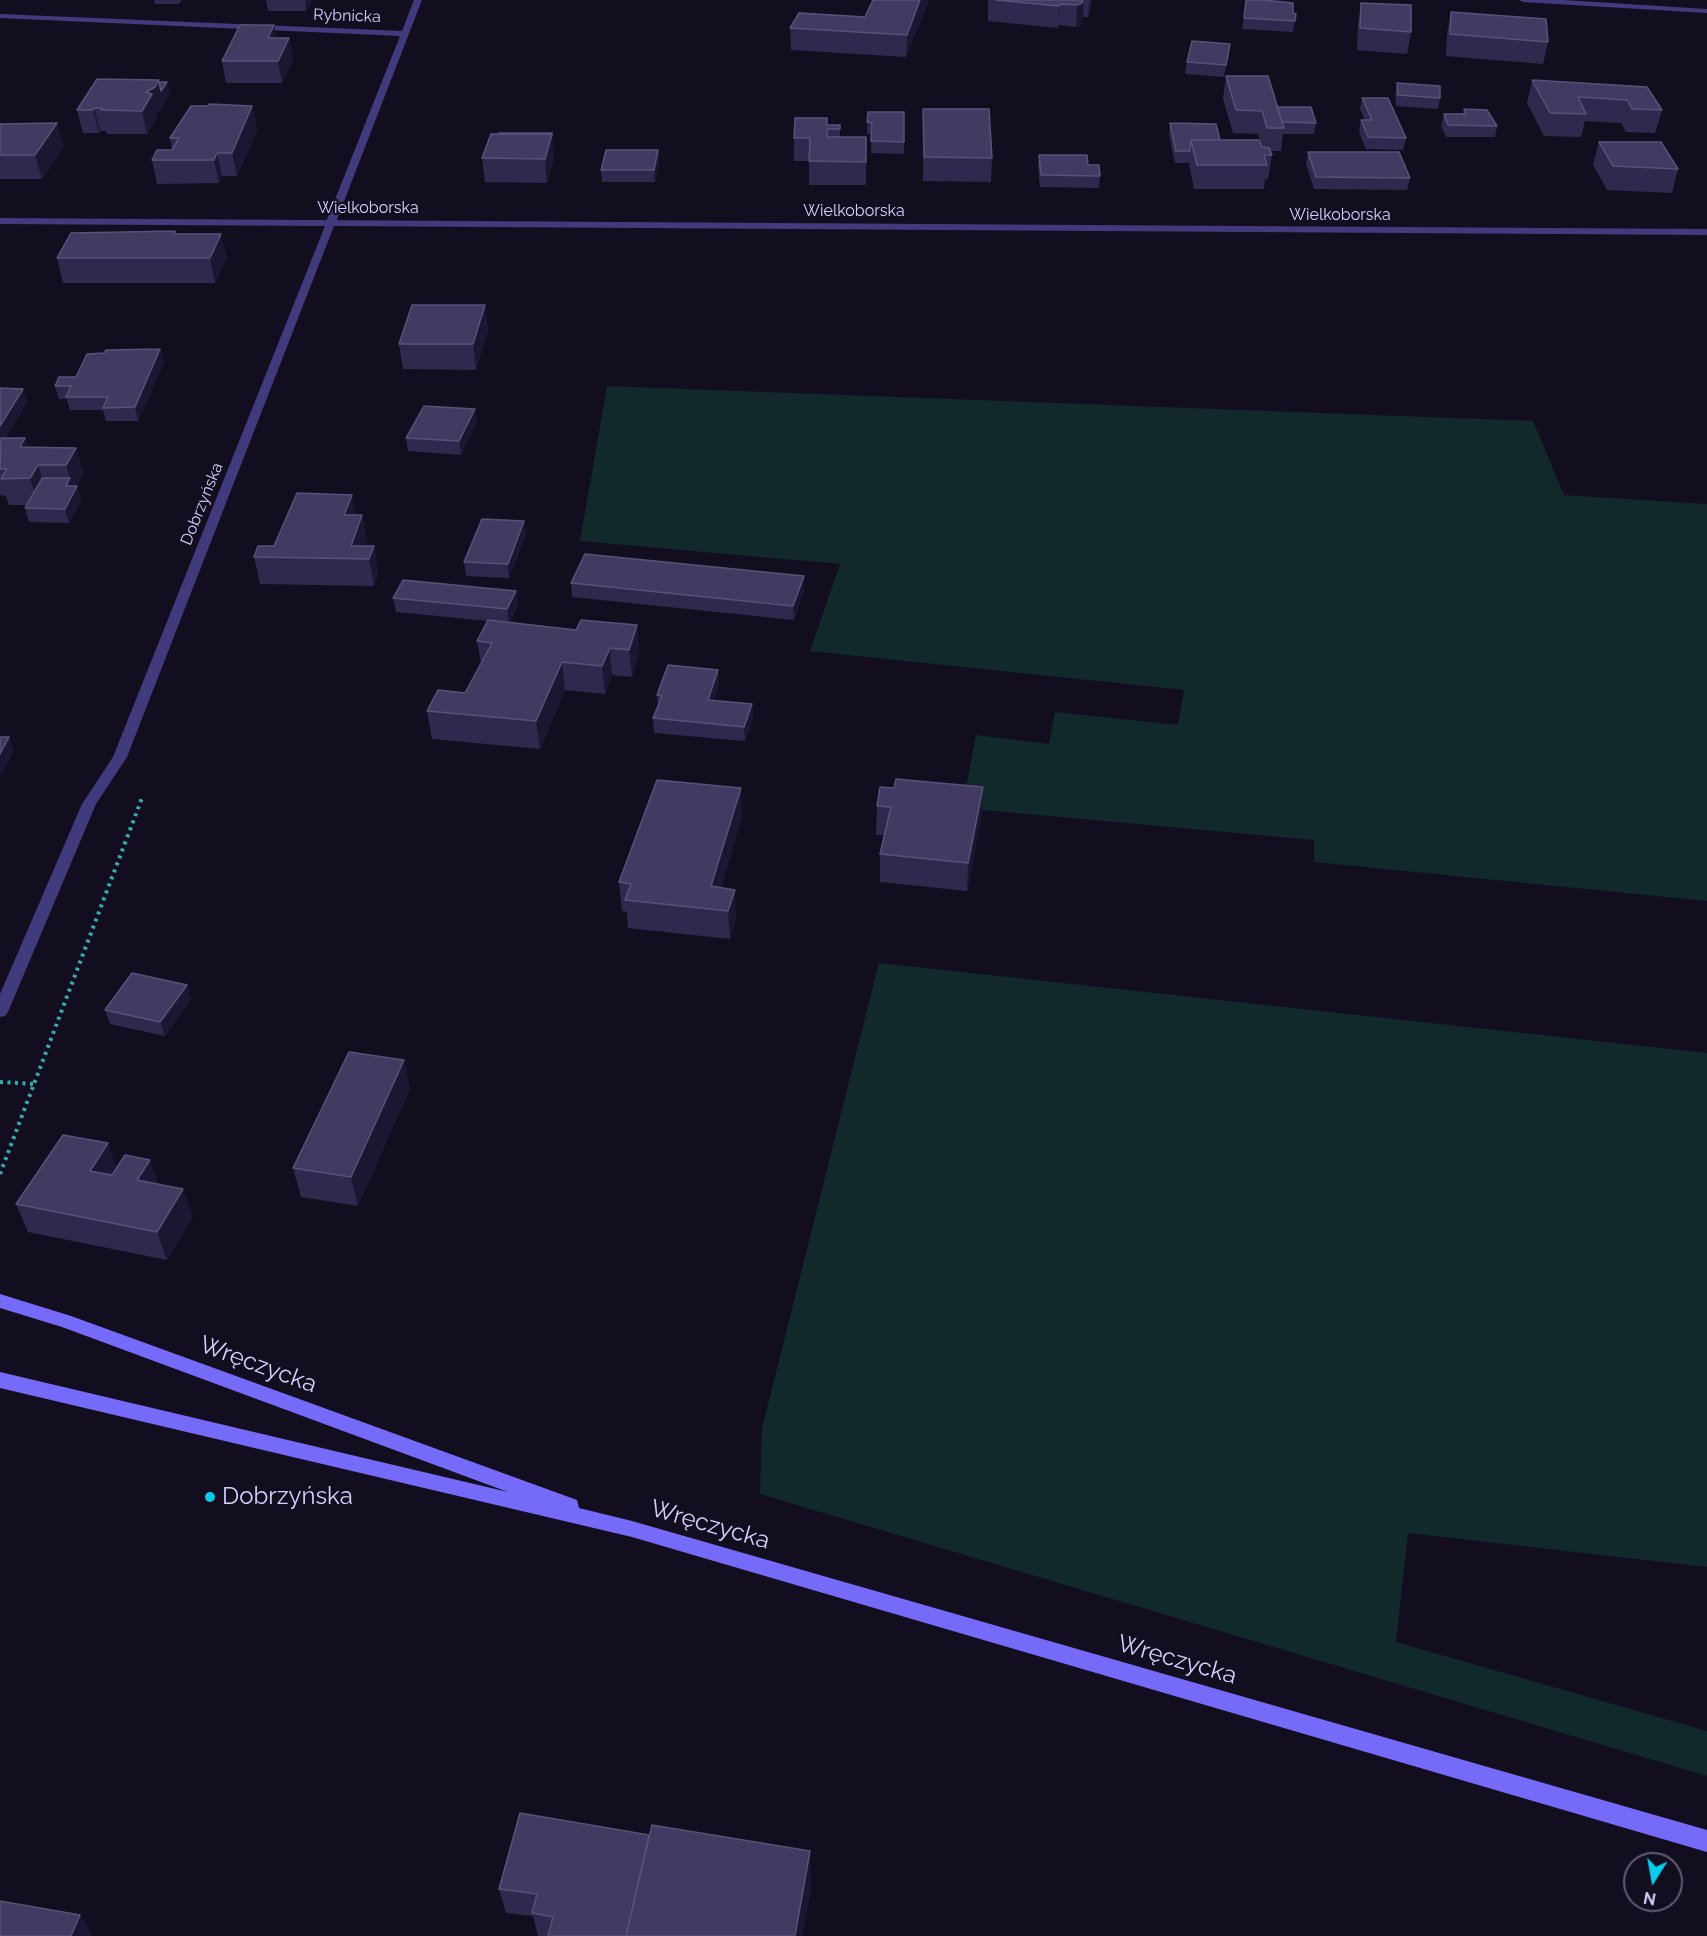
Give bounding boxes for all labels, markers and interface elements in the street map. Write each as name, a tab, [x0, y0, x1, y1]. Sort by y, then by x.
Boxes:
street label: Rybnicka	[313, 5, 381, 27]
street label: Wielkoborska	[317, 198, 419, 218]
street label: Wielkoborska	[803, 201, 905, 221]
street label: Wielkoborska	[1289, 205, 1391, 225]
street label: Dobrzyńska	[177, 460, 227, 548]
street label: Wręczycka	[195, 1330, 321, 1400]
place label: Dobrzyńska	[222, 1483, 353, 1511]
marker: Dobrzyńska	[203, 1490, 217, 1504]
street label: Wręczycka	[647, 1494, 773, 1556]
street label: Wręczycka	[1114, 1629, 1240, 1691]
north arrow	[1623, 1852, 1683, 1912]
text: N	[1642, 1888, 1658, 1909]

